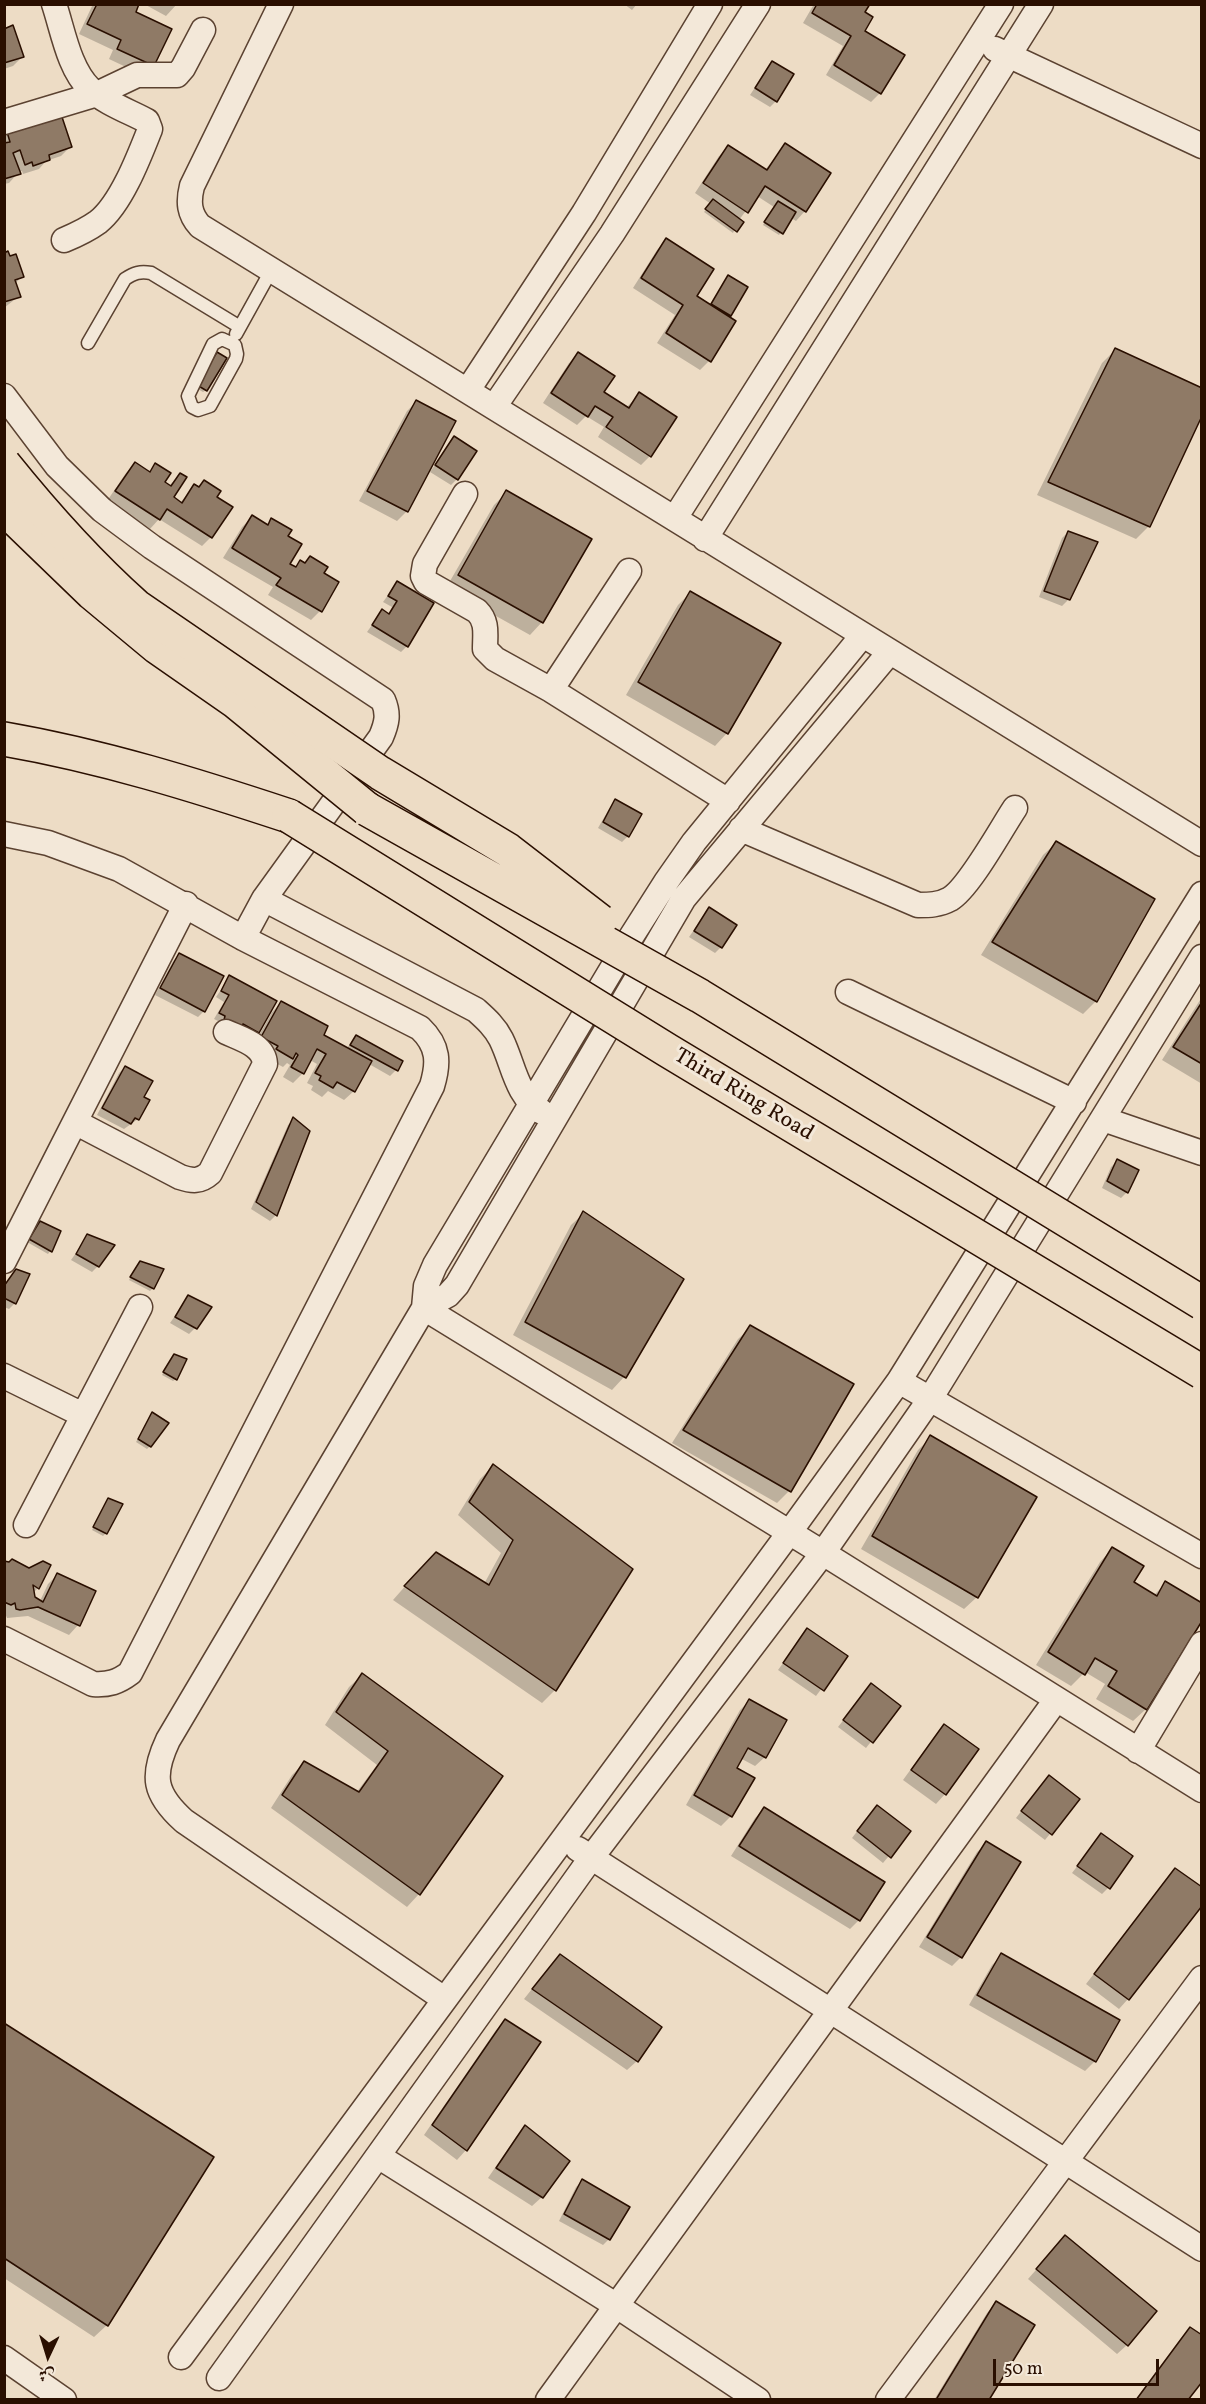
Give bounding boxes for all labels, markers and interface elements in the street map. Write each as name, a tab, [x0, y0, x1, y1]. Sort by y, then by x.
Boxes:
street label: Third Ring Road	[668, 1044, 818, 1148]
north arrow	[18, 2326, 78, 2386]
scale bar	[996, 2347, 1162, 2385]
text: 50 m	[1004, 2357, 1043, 2382]
text: ش	[38, 2362, 55, 2385]

